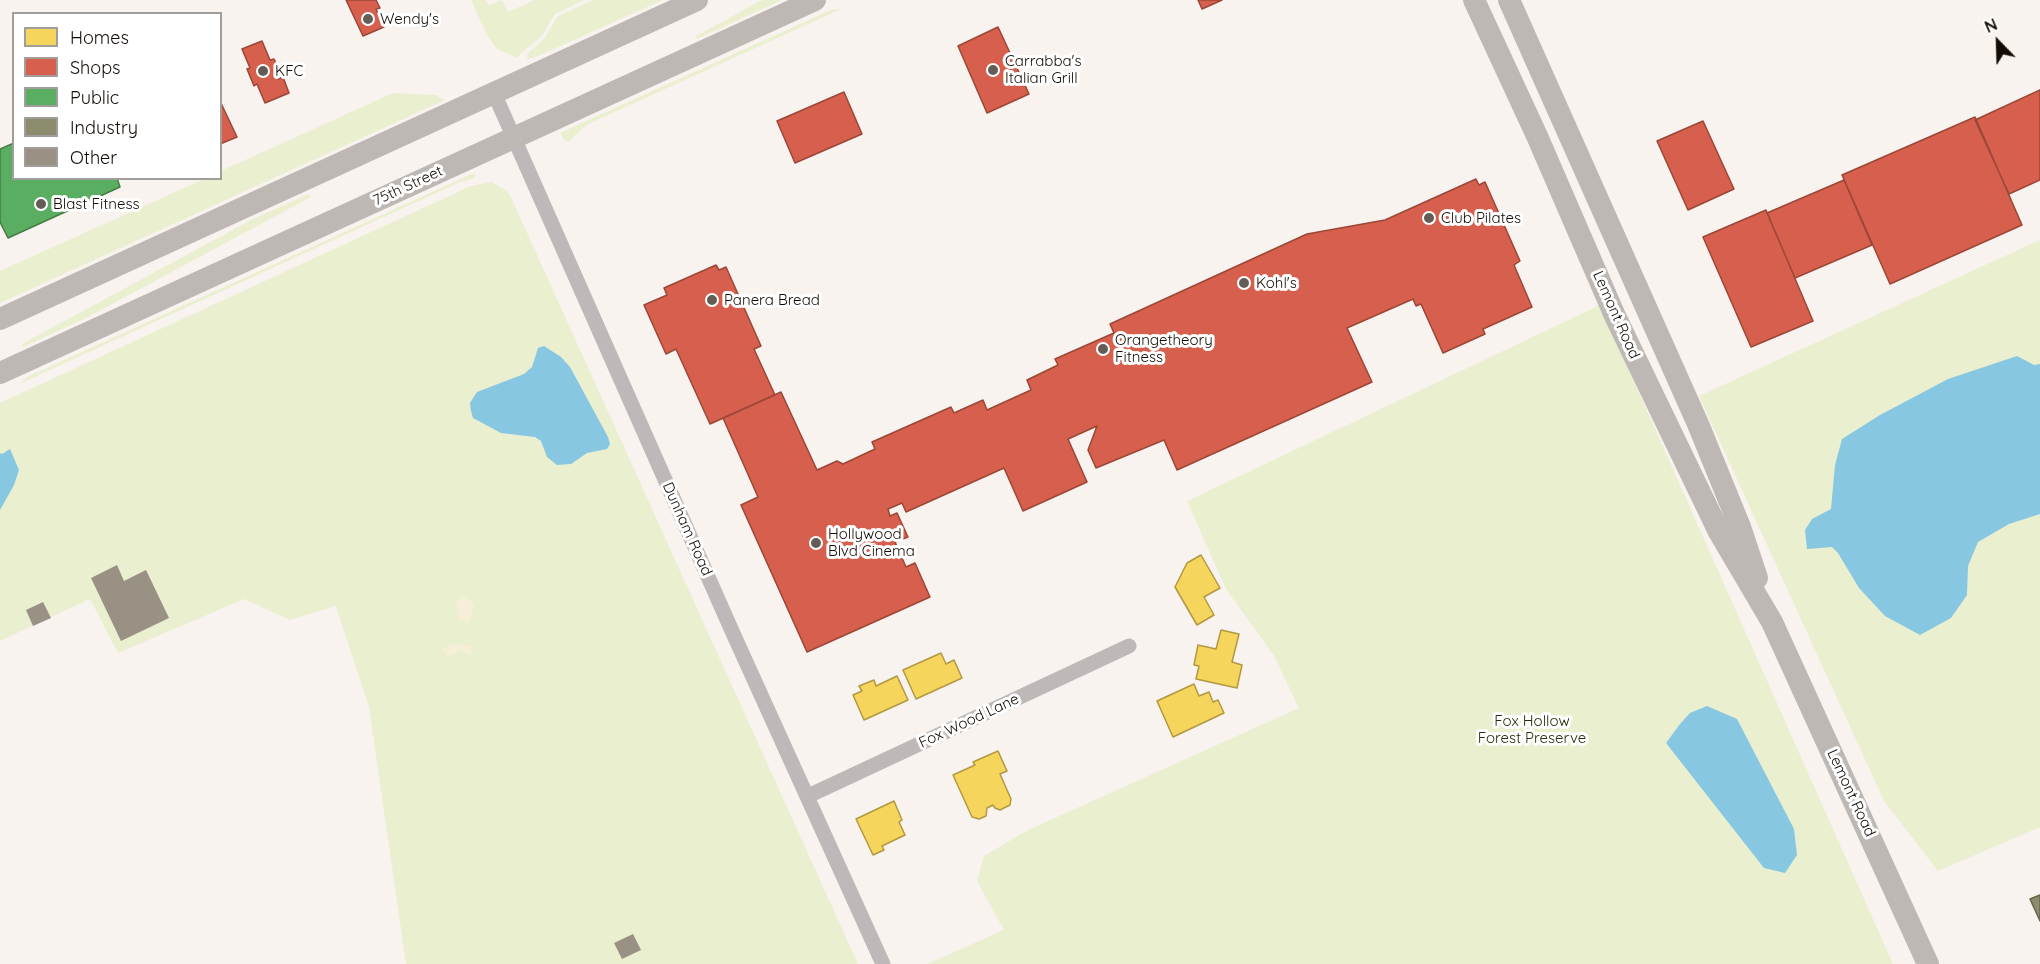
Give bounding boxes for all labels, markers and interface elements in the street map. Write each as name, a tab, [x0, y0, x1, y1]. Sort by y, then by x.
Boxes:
place label: Wendy's	[380, 10, 439, 28]
legend	[12, 12, 222, 180]
marker: Wendy's	[361, 12, 375, 26]
north arrow	[1968, 12, 2028, 72]
text: N	[1982, 14, 2000, 37]
text: Homes	[70, 26, 129, 49]
place label: Carrabba's Italian Grill	[1005, 52, 1082, 87]
text: Shops	[70, 56, 121, 79]
place label: KFC	[275, 62, 303, 80]
marker: Carrabba's Italian Grill	[986, 63, 1000, 77]
marker: KFC	[256, 64, 270, 78]
text: Public	[70, 86, 119, 109]
text: Industry	[70, 116, 138, 139]
text: Other	[70, 146, 117, 169]
street label: 75th Street	[370, 162, 446, 210]
place label: Blast Fitness	[53, 195, 139, 213]
marker: Blast Fitness	[34, 197, 48, 211]
place label: Club Pilates	[1441, 209, 1521, 227]
marker: Club Pilates	[1422, 211, 1436, 225]
street label: Lemont Road	[1589, 268, 1643, 362]
place label: Kohl's	[1256, 274, 1297, 292]
marker: Kohl's	[1237, 276, 1251, 290]
place label: Panera Bread	[724, 291, 820, 309]
marker: Panera Bread	[705, 293, 719, 307]
place label: Orangetheory Fitness	[1115, 331, 1213, 366]
marker: Orangetheory Fitness	[1096, 342, 1110, 356]
street label: Dunham Road	[658, 479, 716, 579]
place label: Hollywood Blvd Cinema	[828, 525, 915, 560]
marker: Hollywood Blvd Cinema	[809, 536, 823, 550]
street label: Fox Wood Lane	[916, 690, 1022, 752]
park label: Fox Hollow Forest Preserve	[1478, 712, 1586, 747]
street label: Lemont Road	[1823, 746, 1879, 840]

